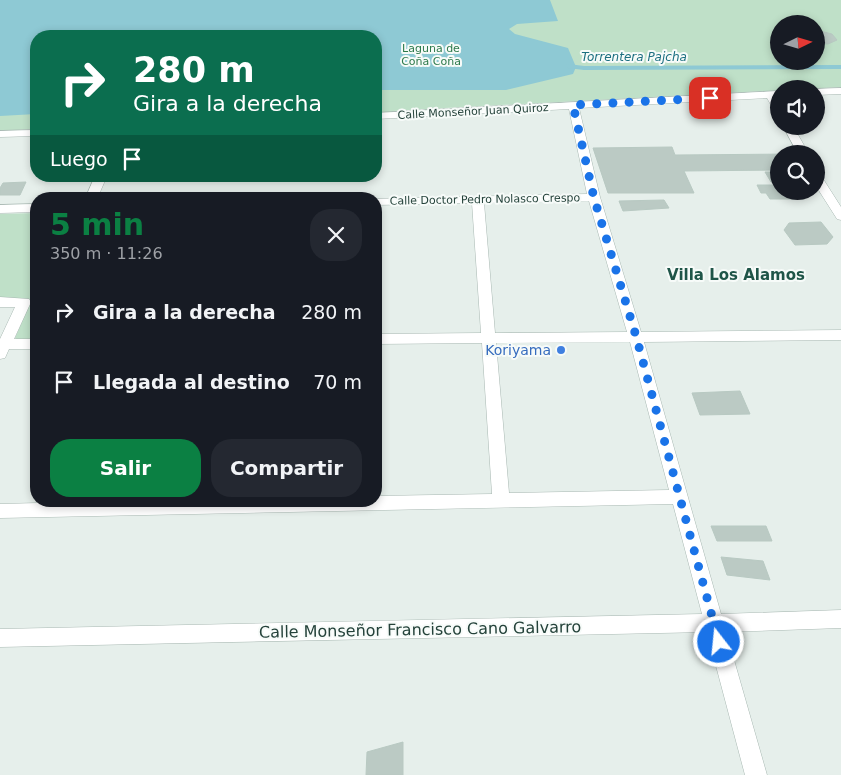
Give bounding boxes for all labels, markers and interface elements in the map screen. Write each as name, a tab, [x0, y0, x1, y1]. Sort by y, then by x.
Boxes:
north arrow	[770, 15, 825, 70]
map controls	[770, 15, 825, 200]
park label: Laguna de Coña Coña	[401, 42, 461, 68]
icon: right	[50, 50, 115, 115]
text: 280 m	[133, 50, 255, 90]
water label: Torrentera Pajcha	[581, 50, 687, 64]
pin	[689, 77, 731, 119]
button: sound	[770, 80, 825, 135]
icon: arrive	[696, 84, 724, 112]
text: Gira a la derecha	[133, 91, 322, 116]
street label: Calle Monseñor Juan Quiroz	[397, 101, 549, 122]
icon: arrive	[118, 145, 146, 173]
button: search	[770, 145, 825, 200]
text: Luego	[50, 148, 108, 170]
street label: Calle Doctor Pedro Nolasco Crespo	[390, 191, 581, 208]
text: 5 min	[50, 207, 144, 242]
button: close	[310, 209, 362, 261]
text: 350 m · 11:26	[50, 244, 163, 263]
district label: Villa Los Alamos	[667, 266, 805, 284]
icon: right	[50, 298, 78, 326]
text: Gira a la derecha	[93, 301, 276, 323]
text: 280 m	[301, 301, 362, 323]
place label: Koriyama	[485, 342, 551, 358]
marker: Koriyama	[555, 344, 567, 356]
icon: arrive	[50, 368, 78, 396]
text: Llegada al destino	[93, 371, 290, 393]
text: 70 m	[313, 371, 362, 393]
button: Salir	[50, 439, 201, 497]
button: Compartir	[211, 439, 362, 497]
position arrow	[692, 615, 744, 667]
street label: Calle Monseñor Francisco Cano Galvarro	[259, 617, 581, 642]

